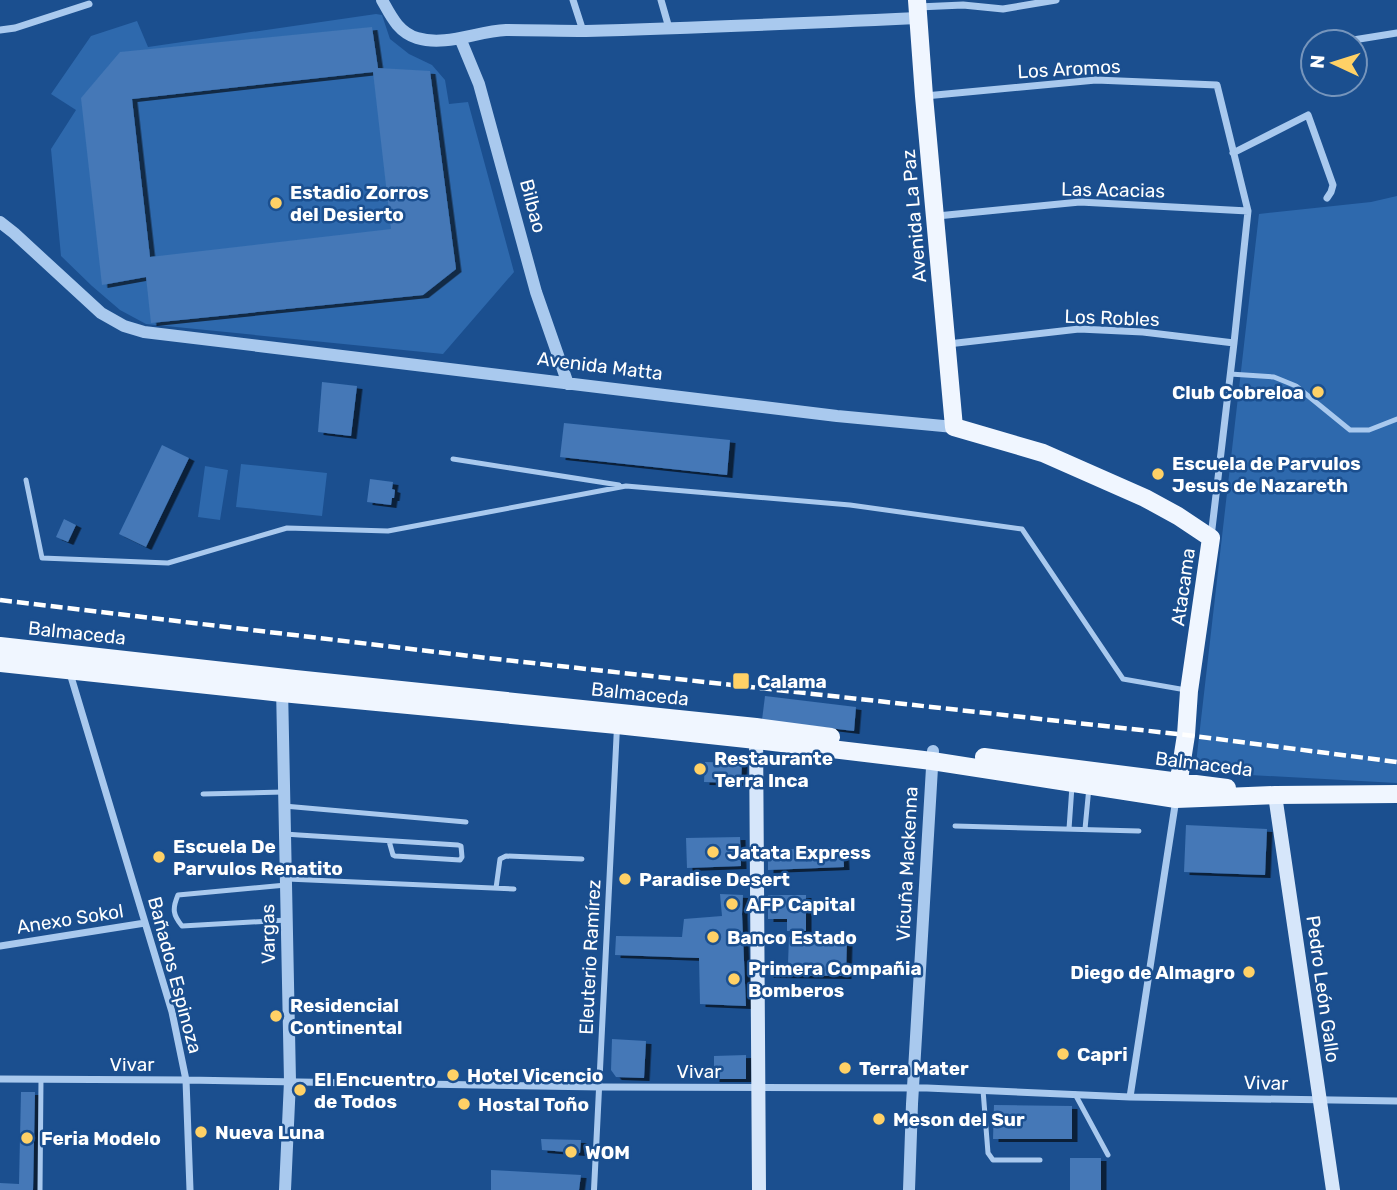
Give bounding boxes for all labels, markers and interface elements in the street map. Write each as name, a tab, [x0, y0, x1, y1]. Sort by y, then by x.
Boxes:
north arrow	[1299, 28, 1369, 98]
text: N	[1306, 54, 1329, 69]
street label: Los Aromos	[1017, 55, 1121, 83]
street label: Avenida La Paz	[897, 148, 931, 284]
street label: Bilbao	[515, 177, 551, 235]
street label: Las Acacias	[1061, 178, 1165, 202]
place label: Estadio Zorros del Desierto	[290, 181, 429, 226]
marker: Estadio Zorros del Desierto	[268, 195, 284, 211]
street label: Los Robles	[1064, 305, 1160, 331]
street label: Avenida Matta	[536, 347, 664, 385]
place label: Club Cobreloa	[1172, 381, 1304, 404]
marker: Club Cobreloa	[1310, 384, 1326, 400]
place label: Escuela de Parvulos Jesus de Nazareth	[1172, 452, 1361, 497]
marker: Escuela de Parvulos Jesus de Nazareth	[1150, 466, 1166, 482]
street label: Atacama	[1166, 547, 1200, 627]
street label: Balmaceda	[27, 616, 127, 650]
place label: Calama	[757, 670, 827, 693]
marker: Calama	[731, 671, 751, 691]
street label: Balmaceda	[590, 677, 690, 711]
place label: Restaurante Terra Inca	[714, 747, 833, 792]
street label: Balmaceda	[1154, 747, 1254, 781]
marker: Restaurante Terra Inca	[692, 761, 708, 777]
street label: Vicuña Mackenna	[891, 786, 923, 942]
place label: Escuela De Parvulos Renatito	[173, 835, 343, 880]
place label: Jatata Express	[727, 841, 871, 864]
marker: Jatata Express	[705, 844, 721, 860]
marker: Escuela De Parvulos Renatito	[151, 849, 167, 865]
place label: Paradise Desert	[639, 868, 790, 891]
marker: Paradise Desert	[617, 871, 633, 887]
street label: Eleuterio Ramírez	[574, 879, 606, 1035]
place label: AFP Capital	[746, 893, 855, 916]
street label: Bañados Espinoza	[143, 894, 207, 1056]
marker: AFP Capital	[724, 896, 740, 912]
street label: Anexo Sokol	[15, 899, 125, 939]
street label: Vargas	[256, 904, 280, 964]
street label: Pedro León Gallo	[1301, 914, 1345, 1064]
place label: Banco Estado	[727, 926, 857, 949]
marker: Banco Estado	[705, 929, 721, 945]
place label: Primera Compañia Bomberos	[748, 957, 922, 1002]
place label: Diego de Almagro	[1070, 961, 1235, 984]
marker: Diego de Almagro	[1241, 964, 1257, 980]
marker: Primera Compañia Bomberos	[726, 971, 742, 987]
place label: Residencial Continental	[290, 994, 403, 1039]
marker: Residencial Continental	[268, 1008, 284, 1024]
place label: Capri	[1077, 1043, 1128, 1066]
marker: Capri	[1055, 1046, 1071, 1062]
street label: Vivar	[110, 1053, 155, 1076]
place label: Terra Mater	[859, 1057, 969, 1080]
street label: Vivar	[677, 1060, 722, 1083]
marker: Terra Mater	[837, 1060, 853, 1076]
place label: Hotel Vicencio	[467, 1064, 603, 1087]
marker: Hotel Vicencio	[445, 1067, 461, 1083]
place label: El Encuentro de Todos	[314, 1068, 436, 1113]
street label: Vivar	[1243, 1071, 1289, 1095]
marker: El Encuentro de Todos	[292, 1082, 308, 1098]
place label: Hostal Toño	[478, 1093, 589, 1116]
marker: Hostal Toño	[456, 1096, 472, 1112]
place label: Meson del Sur	[893, 1108, 1025, 1131]
marker: Meson del Sur	[871, 1111, 887, 1127]
place label: Nueva Luna	[215, 1121, 325, 1144]
marker: Nueva Luna	[193, 1124, 209, 1140]
place label: Feria Modelo	[41, 1127, 161, 1150]
marker: Feria Modelo	[19, 1130, 35, 1146]
place label: WOM	[585, 1141, 630, 1164]
marker: WOM	[563, 1144, 579, 1160]

